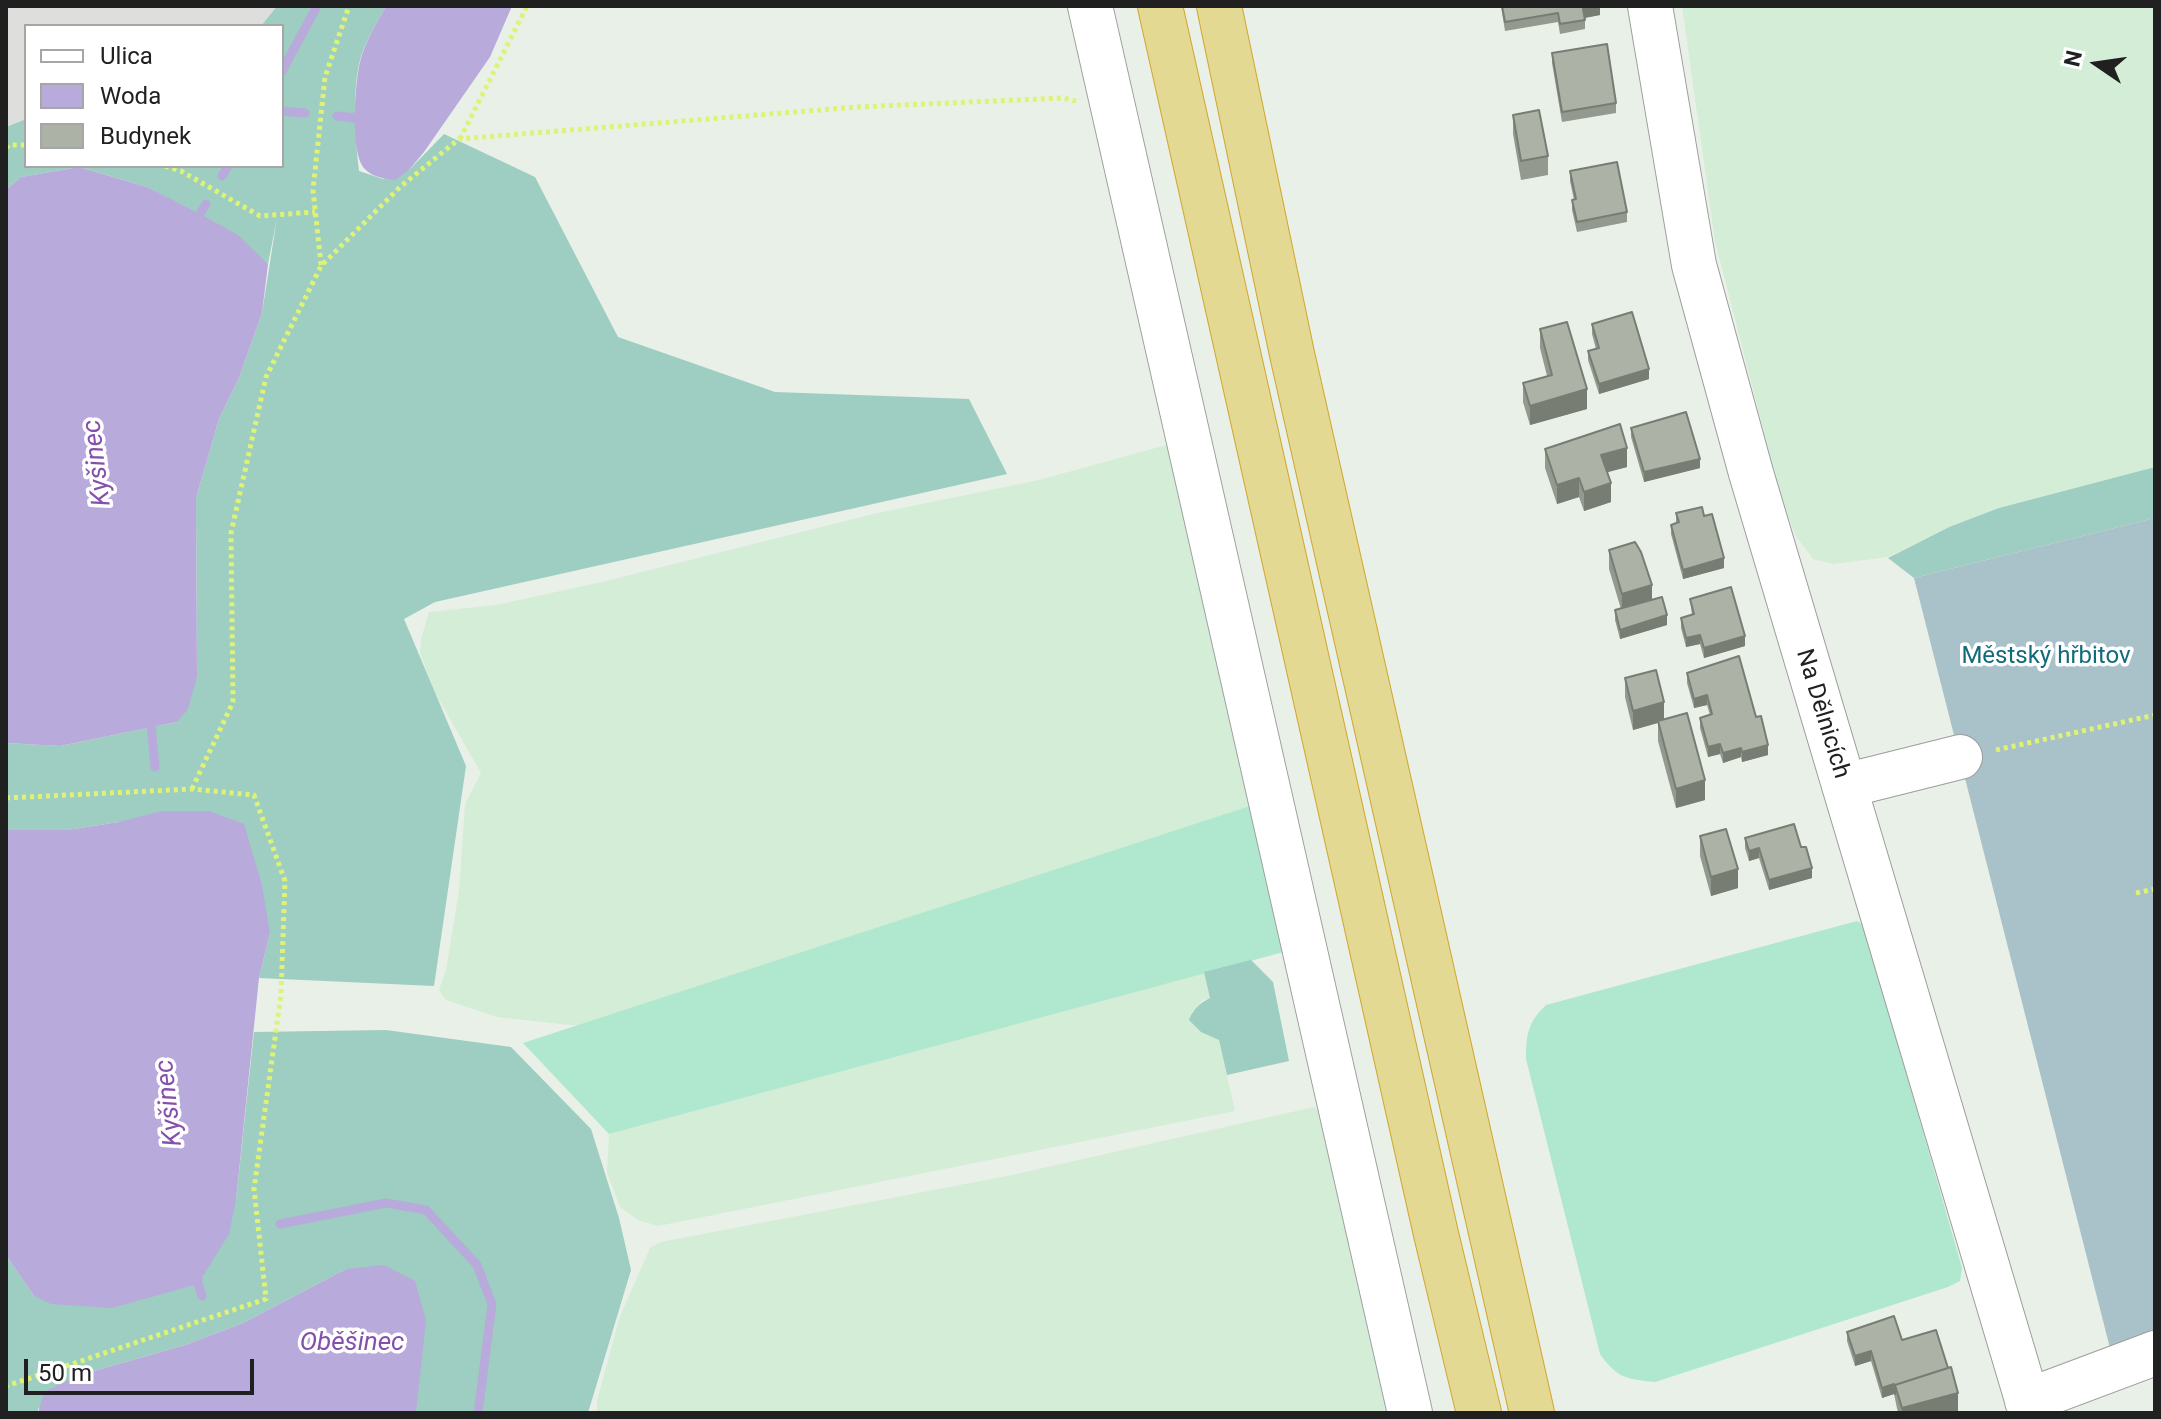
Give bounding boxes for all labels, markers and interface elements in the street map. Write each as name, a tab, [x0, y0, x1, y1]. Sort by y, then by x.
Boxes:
legend	[24, 24, 284, 168]
north arrow	[2057, 24, 2137, 104]
text: Ulica	[100, 42, 153, 70]
text: N	[2059, 48, 2087, 69]
text: Woda	[100, 82, 161, 110]
text: Budynek	[100, 122, 191, 150]
water label: Kyšinec	[77, 418, 119, 508]
park label: Městský hřbitov	[1961, 643, 2131, 671]
street label: Na Dělnicích	[1789, 646, 1855, 782]
water label: Kyšinec	[150, 1058, 190, 1148]
water label: Oběšinec	[300, 1327, 404, 1359]
scale bar	[28, 1343, 258, 1393]
text: 50 m	[38, 1359, 92, 1387]

